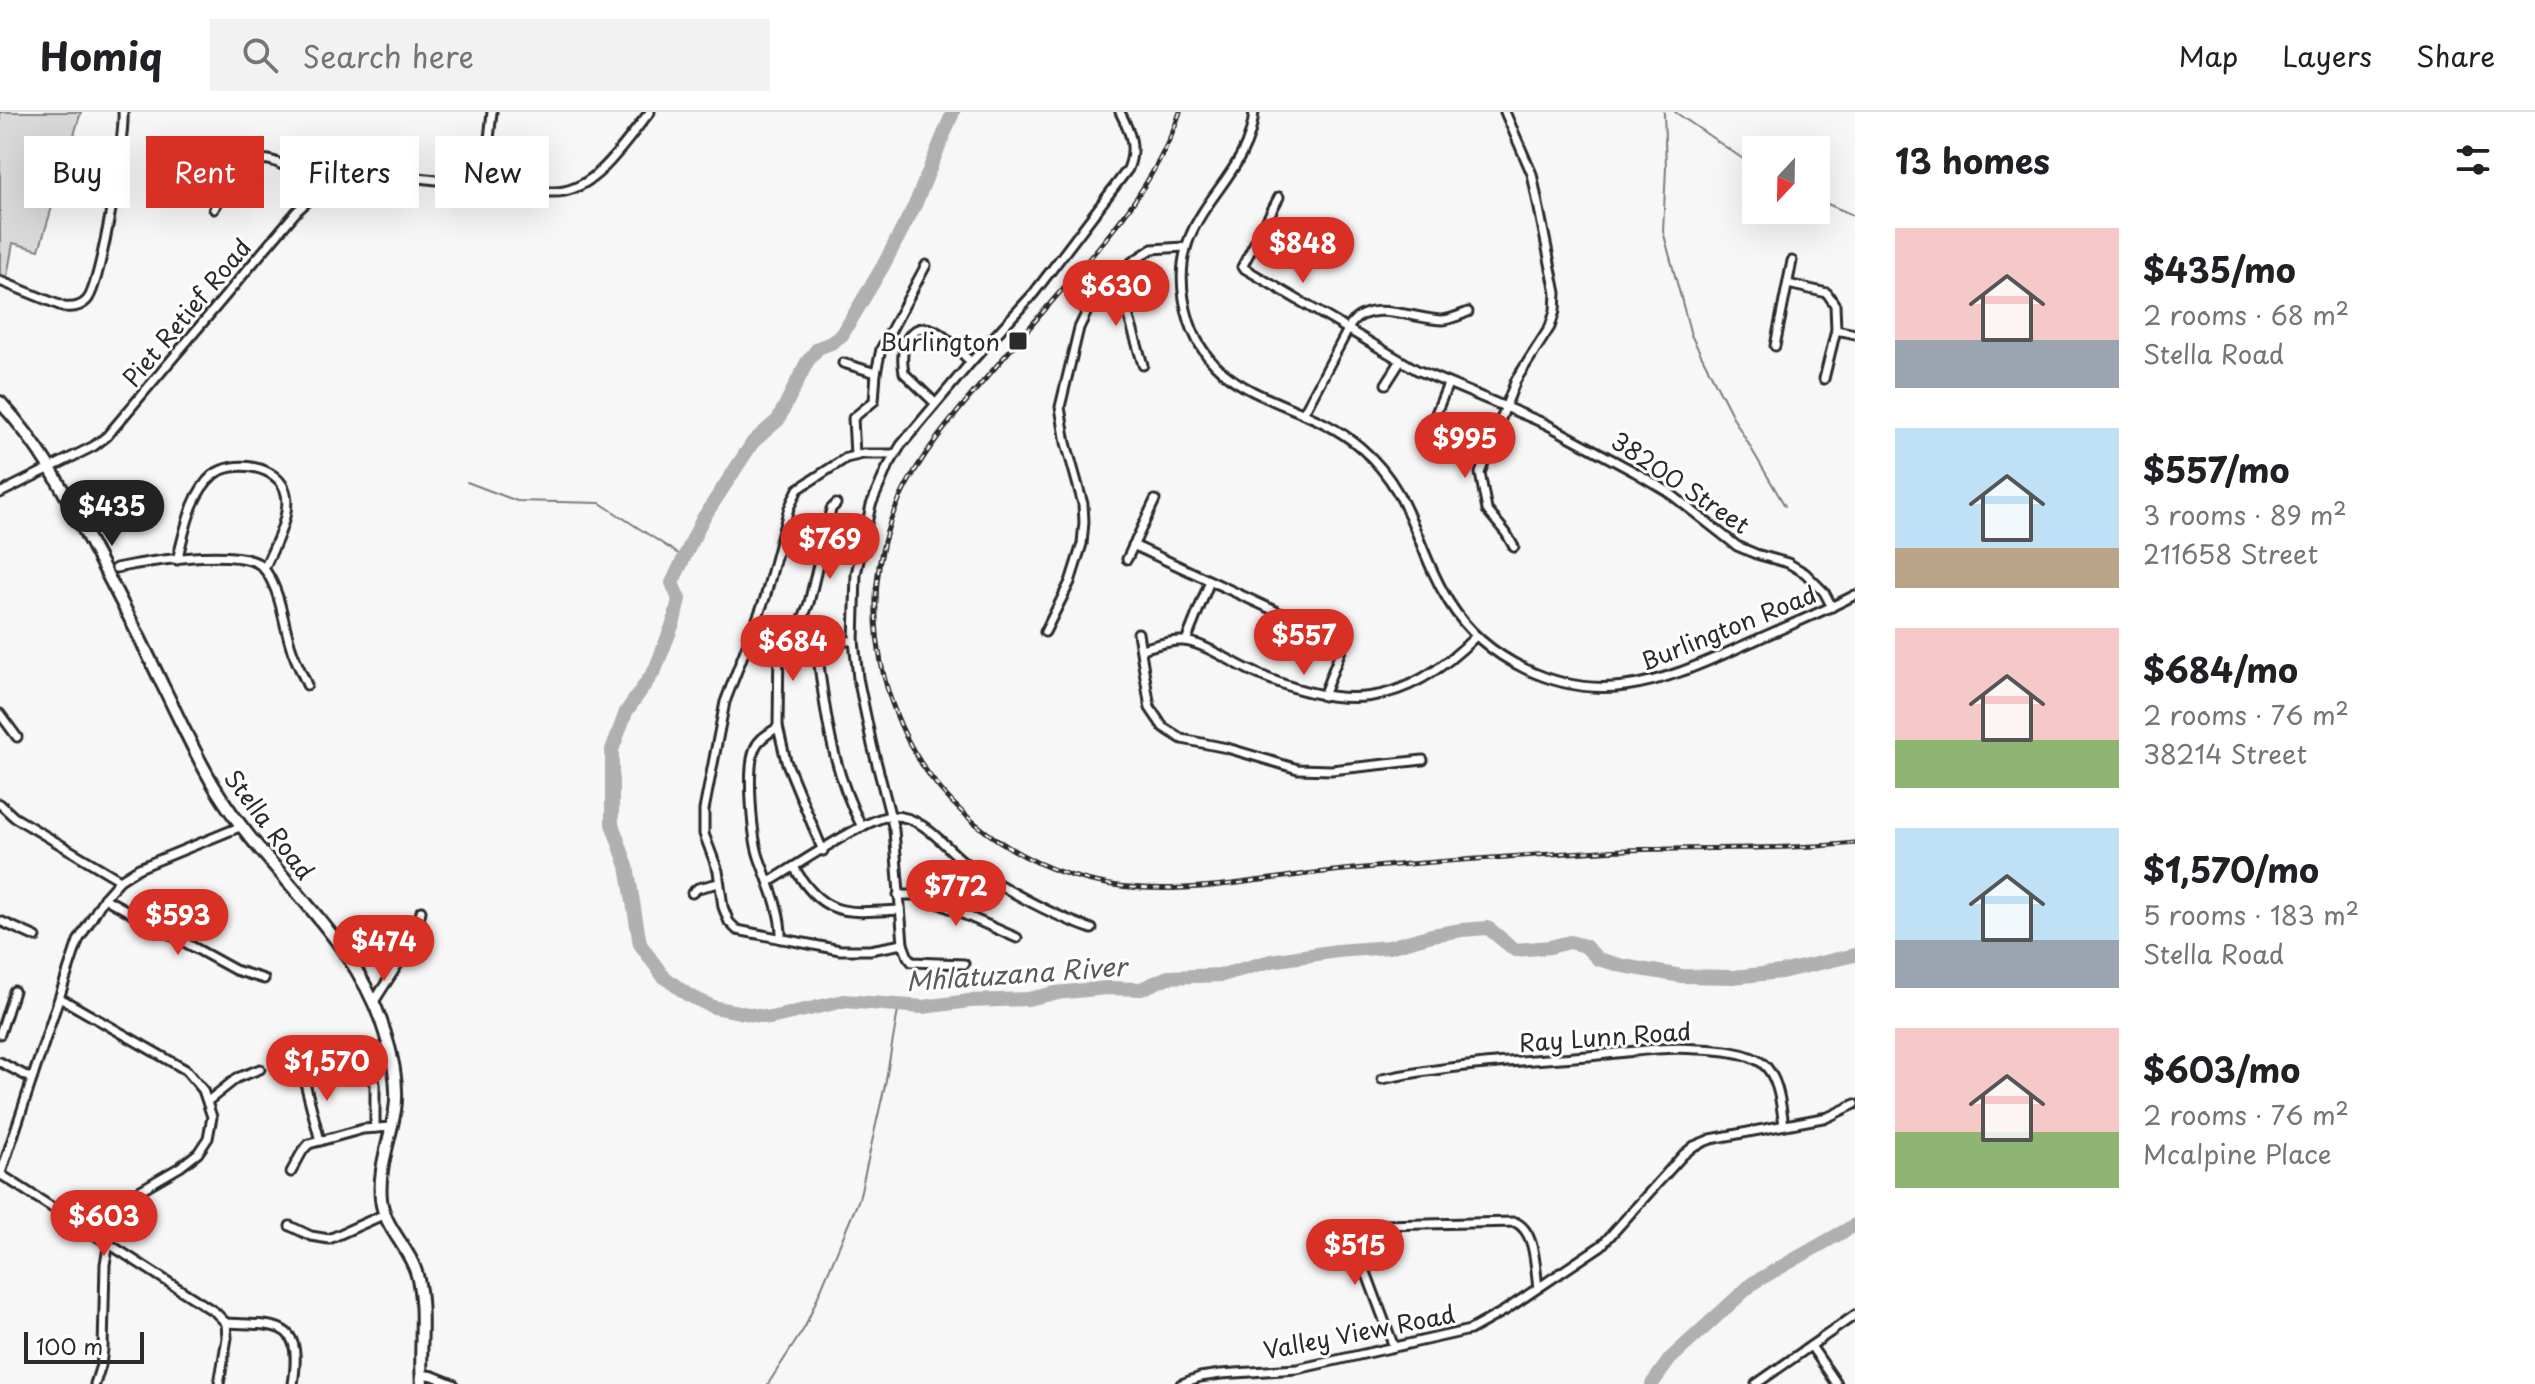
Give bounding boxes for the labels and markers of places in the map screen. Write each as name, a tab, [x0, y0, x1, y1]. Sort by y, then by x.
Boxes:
pin: $848	[1256, 217, 1350, 285]
pin: $630	[1069, 260, 1163, 328]
place label: Burlington	[879, 323, 1000, 359]
marker: Burlington	[1007, 330, 1029, 352]
pin: $995	[1418, 412, 1512, 480]
pin: $435	[65, 480, 159, 548]
pin: $769	[783, 513, 877, 581]
pin: $557	[1257, 609, 1351, 677]
pin: $684	[746, 615, 840, 683]
pin: $772	[909, 860, 1003, 928]
pin: $593	[131, 889, 225, 957]
pin: $474	[337, 915, 431, 983]
pin: $1,570	[262, 1035, 392, 1103]
pin: $603	[57, 1190, 151, 1258]
pin: $515	[1308, 1219, 1402, 1287]

